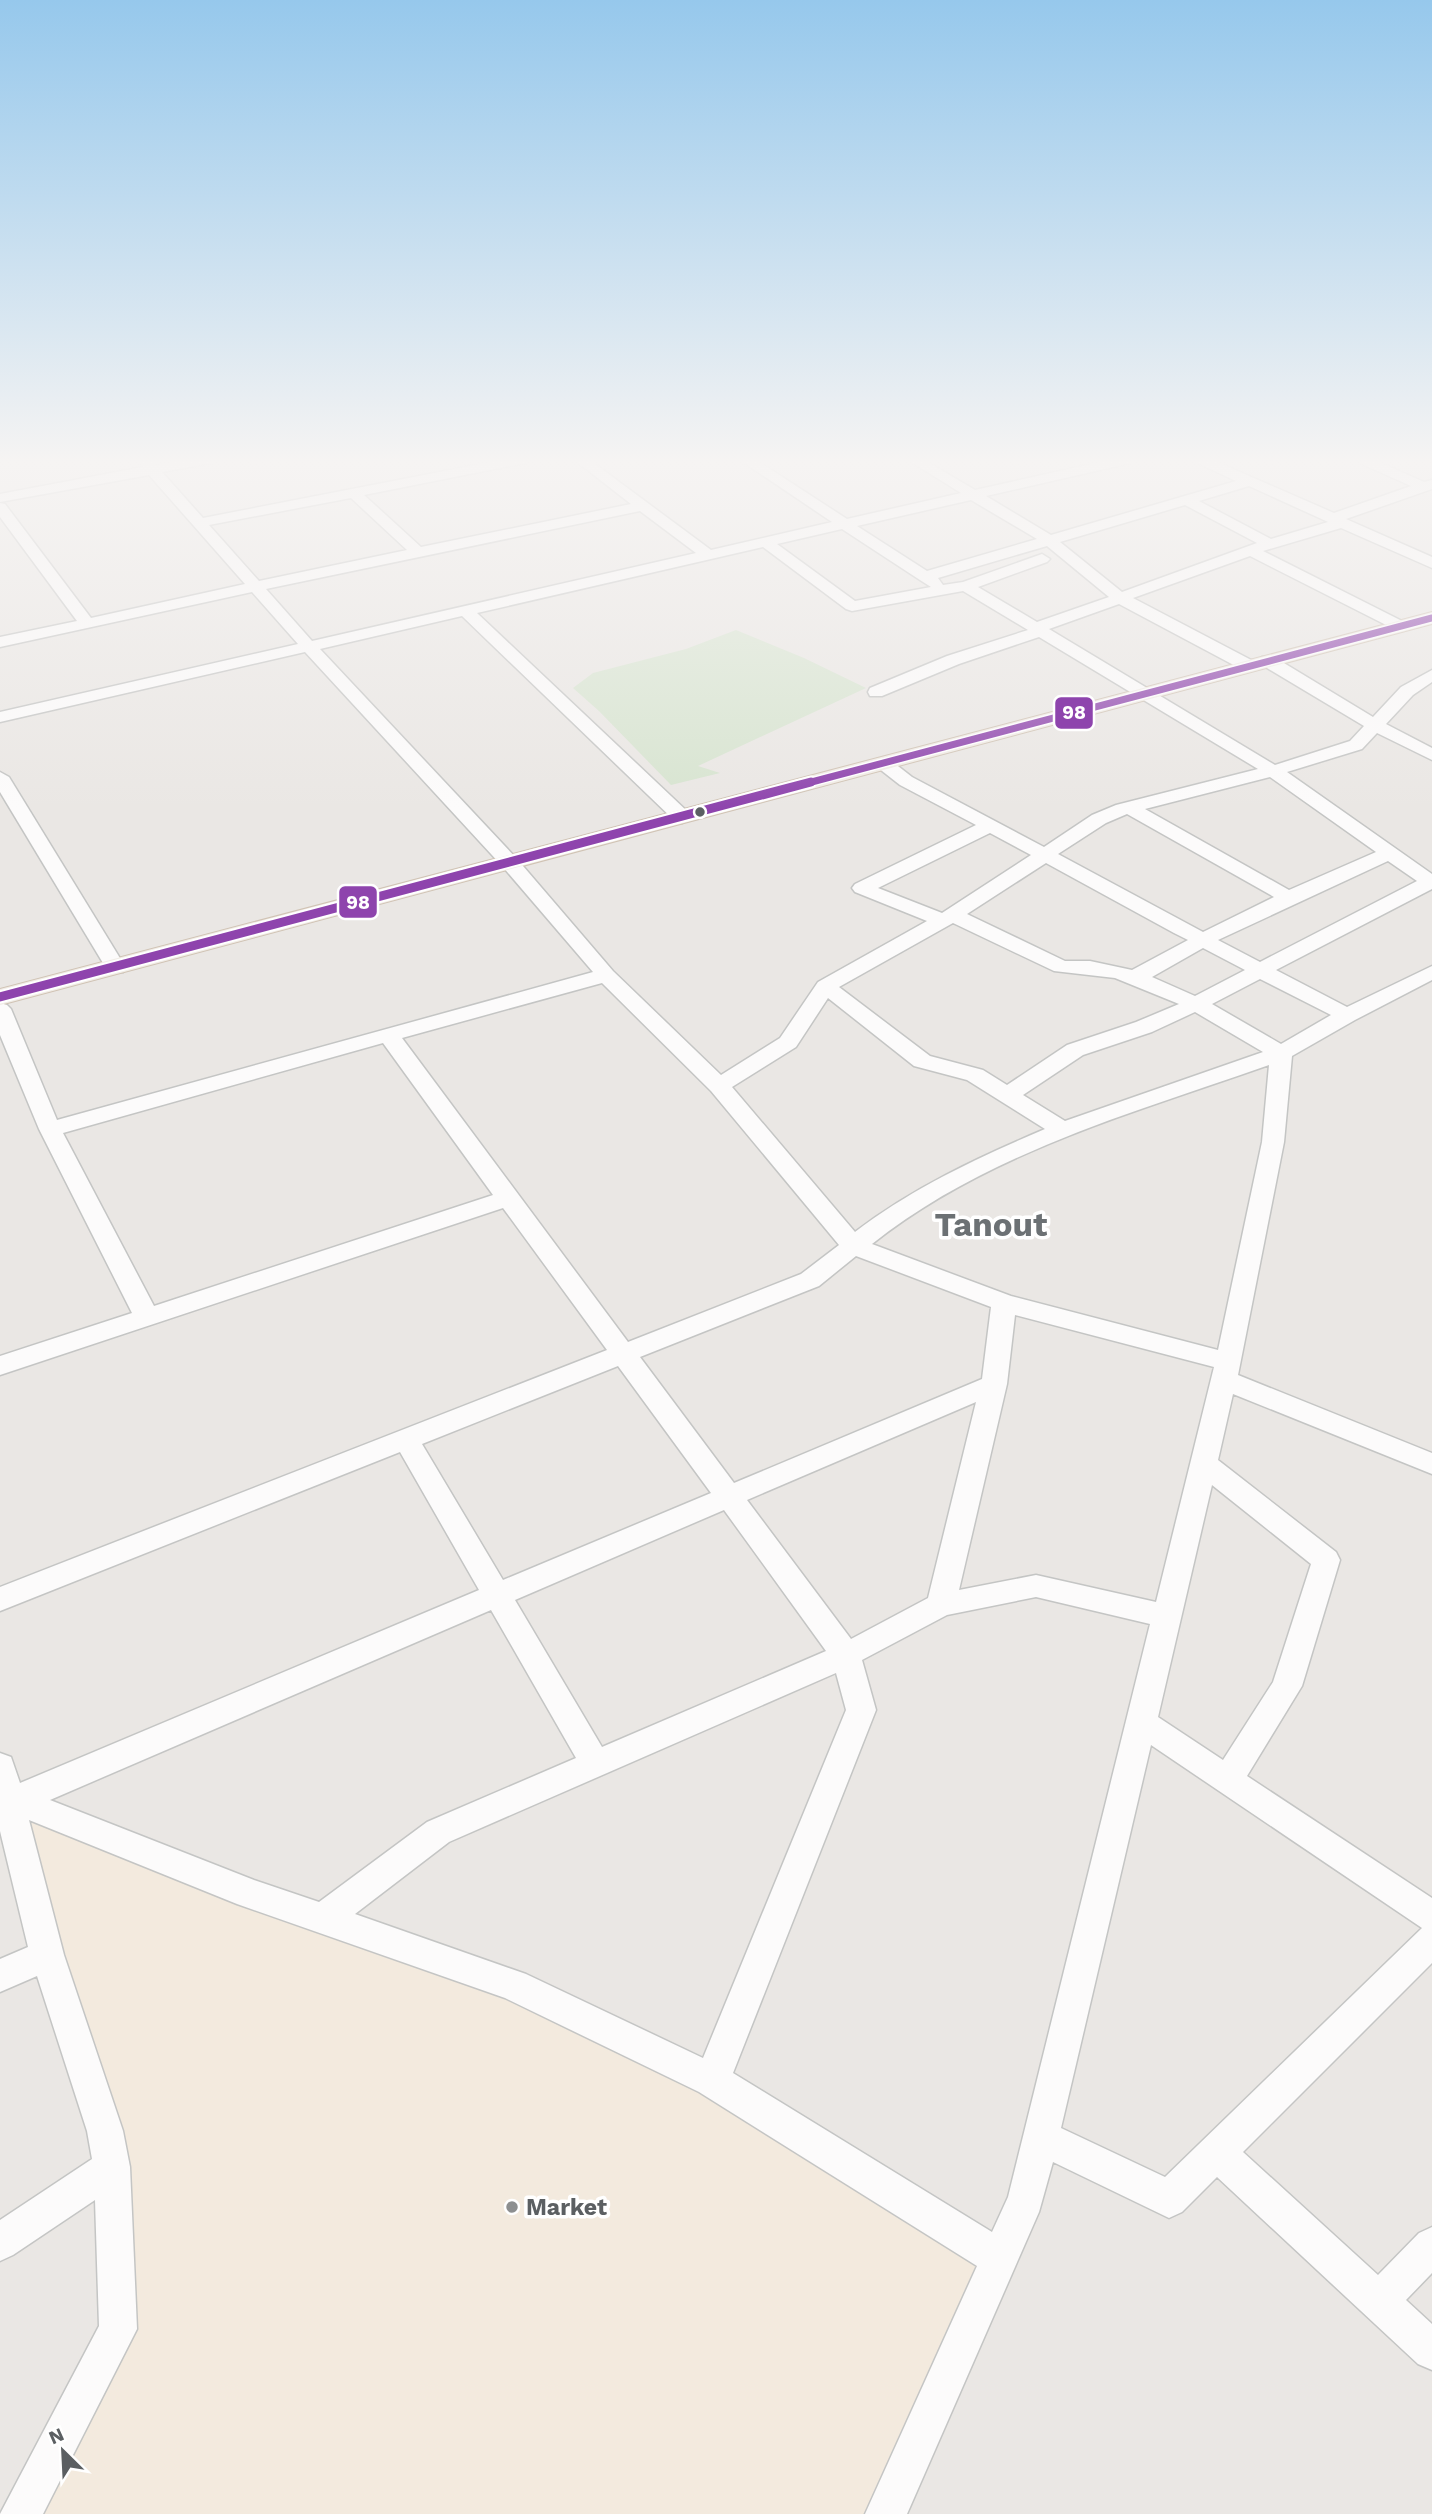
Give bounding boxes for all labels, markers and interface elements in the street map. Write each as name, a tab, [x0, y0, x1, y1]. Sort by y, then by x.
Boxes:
line badge: 98	[1054, 696, 1094, 730]
text: 98	[1062, 701, 1086, 724]
unlabelled marker	[693, 805, 707, 819]
line badge: 98	[338, 885, 378, 919]
text: 98	[346, 891, 370, 914]
district label: Tanout	[935, 1205, 1048, 1244]
place label: Market	[526, 2194, 607, 2221]
marker: Market	[504, 2199, 520, 2215]
north arrow	[28, 2416, 98, 2486]
text: N	[45, 2423, 67, 2449]

